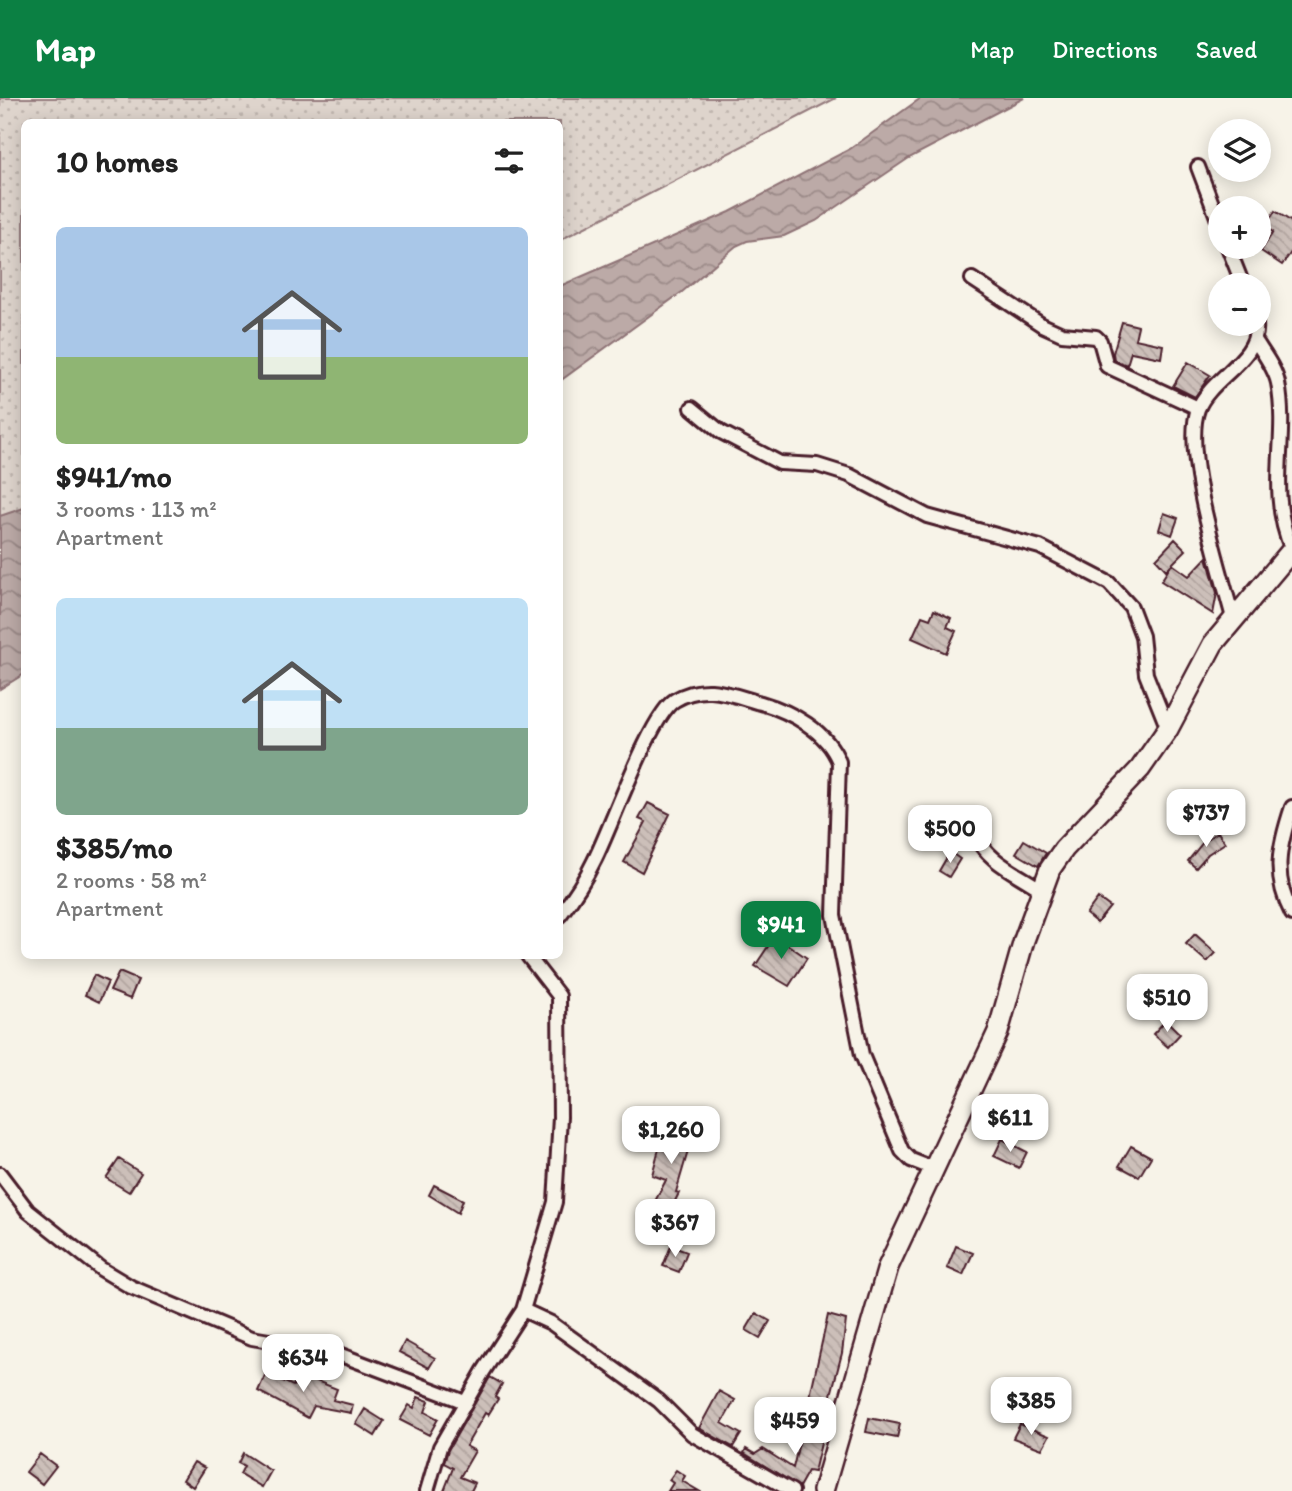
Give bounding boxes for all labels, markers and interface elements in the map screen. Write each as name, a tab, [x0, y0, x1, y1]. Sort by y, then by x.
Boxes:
text: Map	[35, 30, 96, 69]
text: Map	[970, 35, 1014, 64]
text: Directions	[1052, 35, 1158, 64]
text: Saved	[1196, 35, 1257, 64]
map controls	[1208, 119, 1271, 336]
button: layers	[1208, 119, 1271, 182]
icon: filters	[490, 142, 528, 180]
text: 10 homes	[56, 143, 179, 180]
button: +	[1208, 196, 1271, 259]
icon: home	[229, 272, 355, 398]
button: −	[1208, 273, 1271, 336]
text: $941/mo	[56, 458, 172, 495]
text: 3 rooms · 113 m²	[56, 495, 217, 523]
text: Apartment	[56, 523, 163, 551]
icon: home	[229, 643, 355, 769]
pin: $737	[1165, 790, 1247, 849]
text: $737	[1182, 798, 1230, 826]
pin: $500	[909, 806, 991, 865]
text: $500	[924, 814, 976, 842]
text: $385/mo	[56, 829, 173, 866]
text: 2 rooms · 58 m²	[56, 866, 207, 894]
text: Apartment	[56, 894, 163, 922]
pin: $941	[740, 902, 822, 961]
text: $941	[757, 910, 805, 938]
pin: $510	[1126, 974, 1208, 1034]
text: $510	[1143, 983, 1191, 1011]
pin: $611	[969, 1094, 1051, 1154]
text: $611	[987, 1103, 1033, 1131]
pin: $1,260	[614, 1107, 728, 1166]
text: $1,260	[638, 1115, 704, 1143]
pin: $367	[634, 1200, 716, 1259]
text: $367	[651, 1208, 699, 1236]
pin: $634	[262, 1334, 344, 1394]
text: $634	[278, 1343, 328, 1371]
pin: $385	[990, 1378, 1072, 1437]
text: $385	[1007, 1386, 1055, 1414]
pin: $459	[754, 1398, 836, 1457]
text: $459	[770, 1406, 820, 1434]

